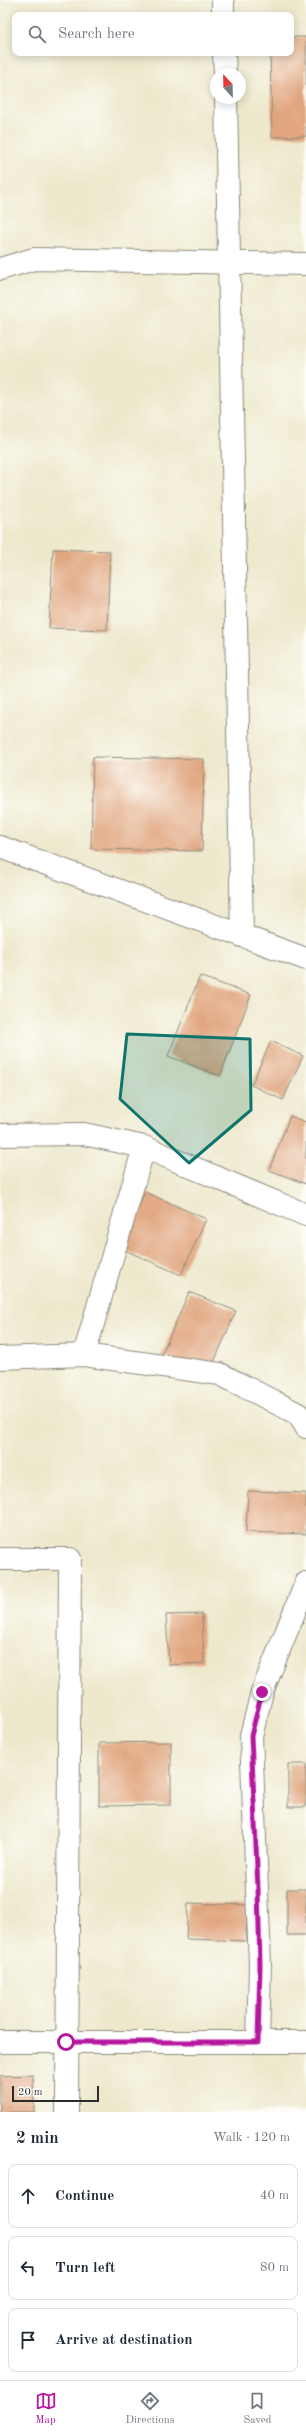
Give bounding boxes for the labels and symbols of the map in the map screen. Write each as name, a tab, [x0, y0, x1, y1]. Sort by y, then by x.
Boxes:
north arrow	[210, 68, 246, 104]
route end	[253, 1683, 271, 1701]
route start	[57, 2033, 75, 2051]
scale bar	[12, 2084, 99, 2103]

